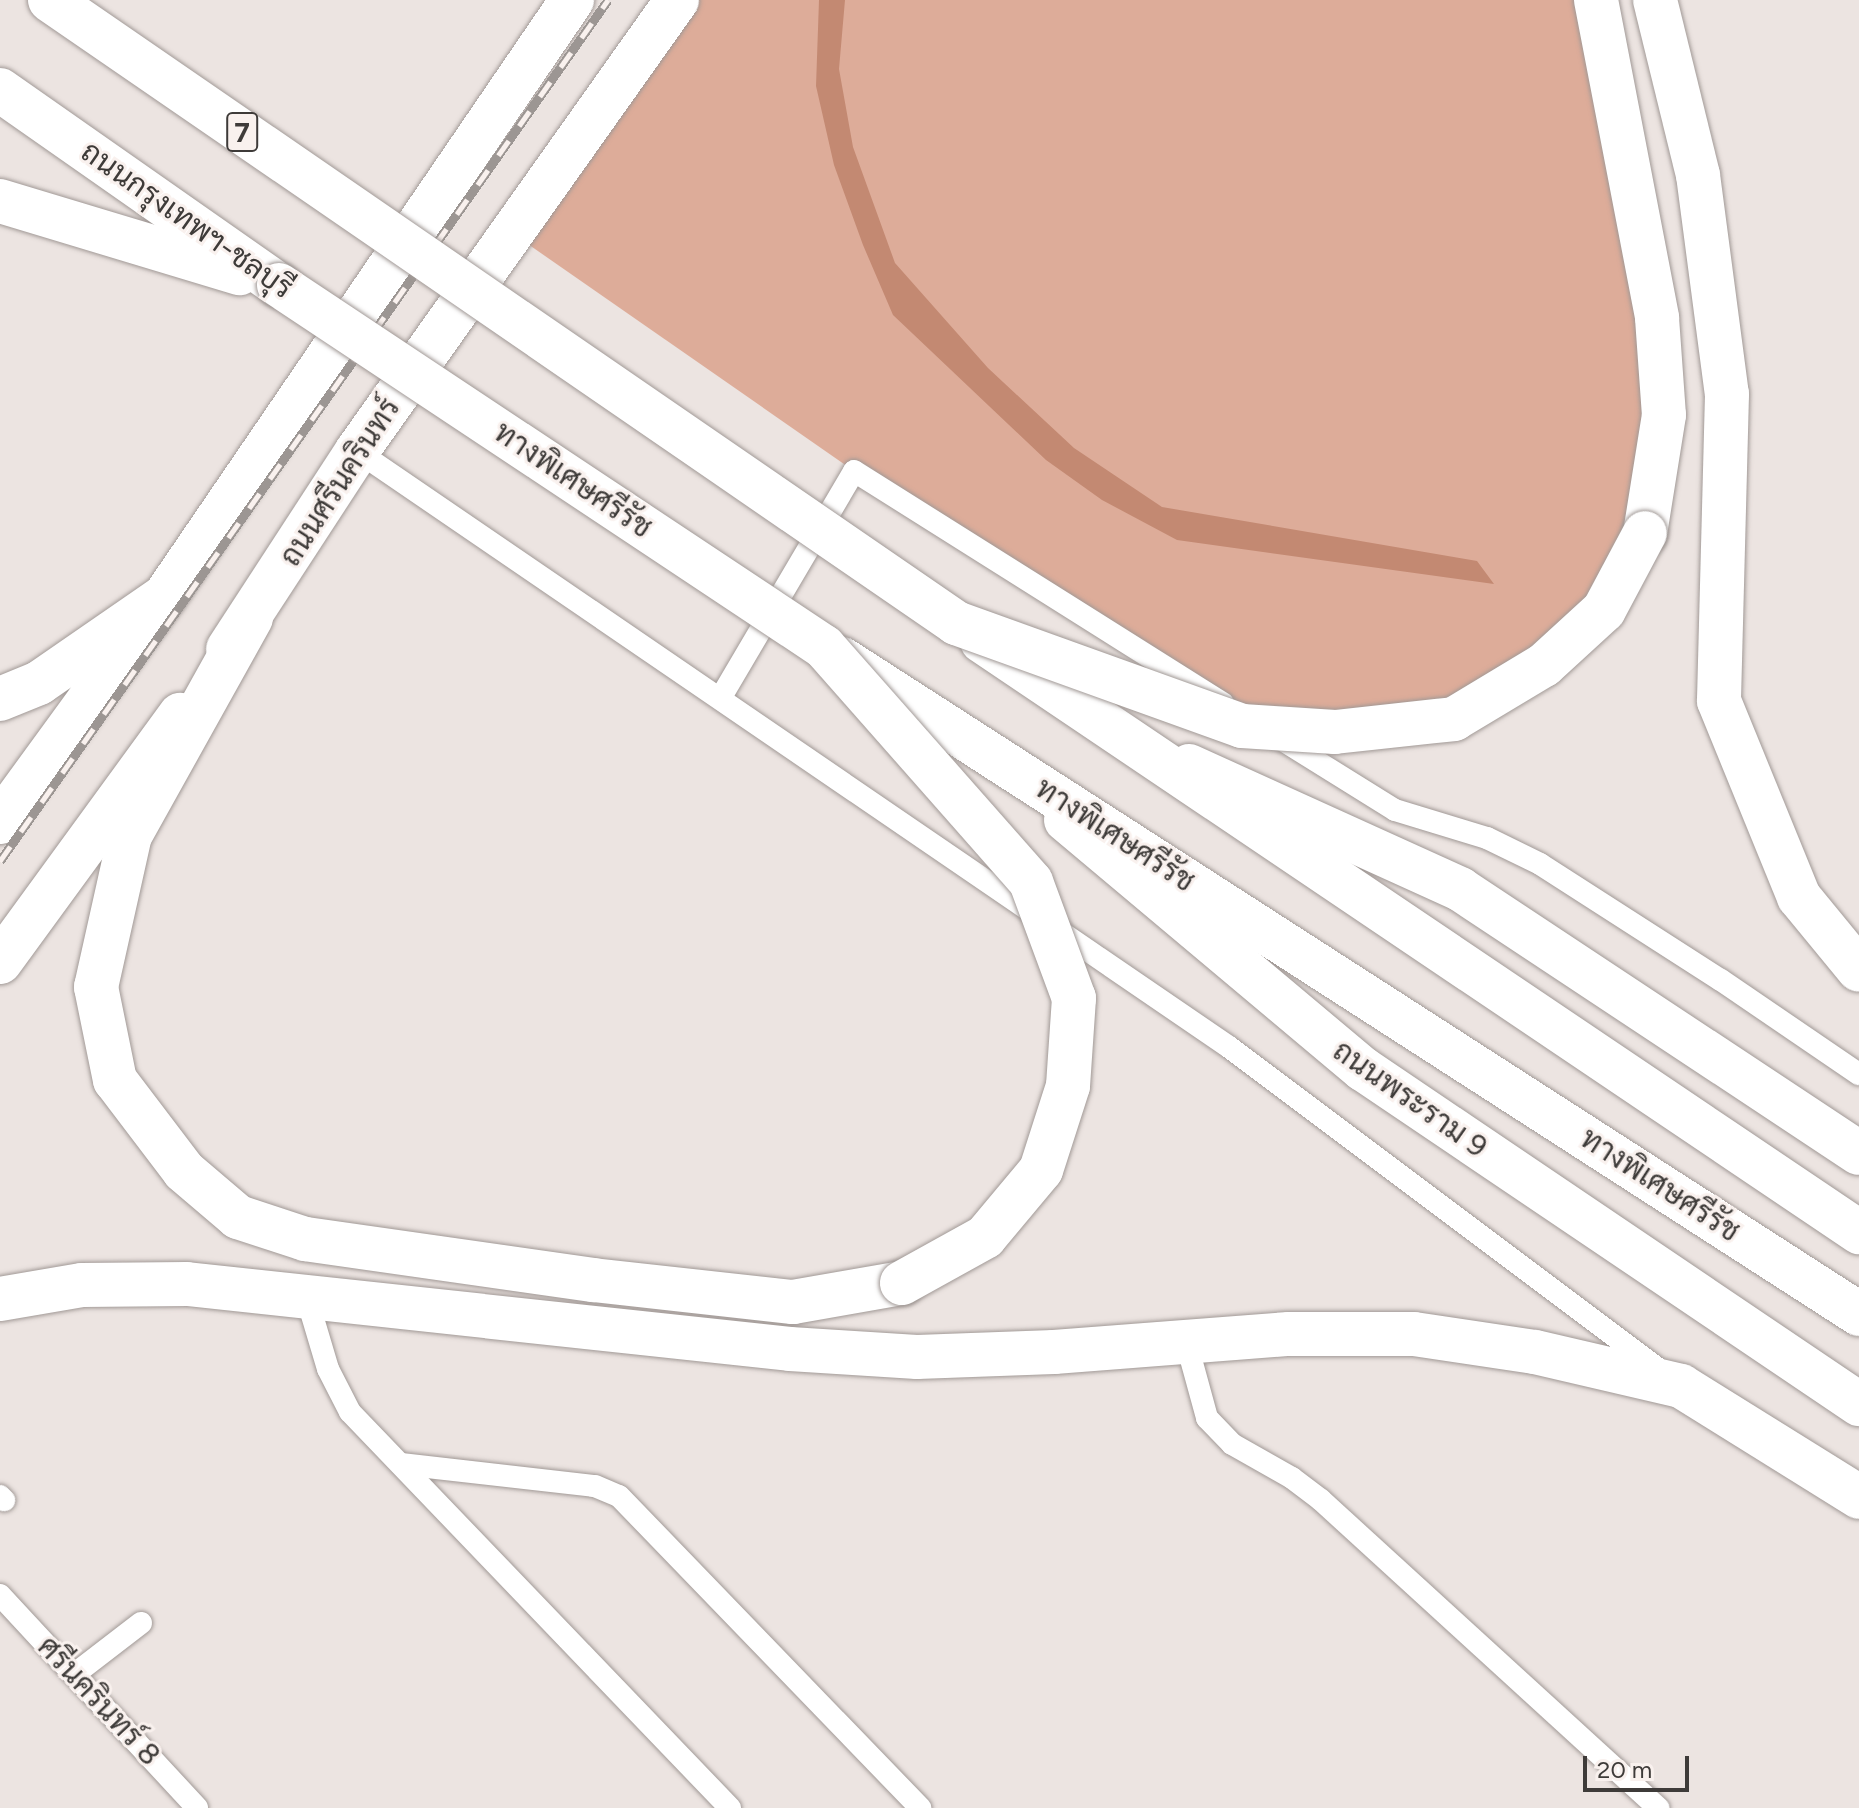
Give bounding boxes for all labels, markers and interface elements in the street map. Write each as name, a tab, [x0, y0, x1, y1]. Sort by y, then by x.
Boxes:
road number: 7	[226, 108, 258, 156]
street label: ถนนกรุงเทพฯ-ชลบุรี	[74, 134, 300, 306]
street label: ถนนศรีนครินทร์	[272, 391, 408, 573]
street label: ทางพิเศษศรีรัช	[487, 414, 659, 546]
street label: ทางพิเศษศรีรัช	[1029, 770, 1201, 900]
street label: ถนนพระราม 9	[1326, 1033, 1494, 1165]
street label: ทางพิเศษศรีรัช	[1574, 1120, 1746, 1250]
street label: ศรีนครินทร์ 8	[30, 1629, 168, 1773]
scale bar	[1587, 1740, 1693, 1790]
text: 20 m	[1597, 1755, 1652, 1784]

